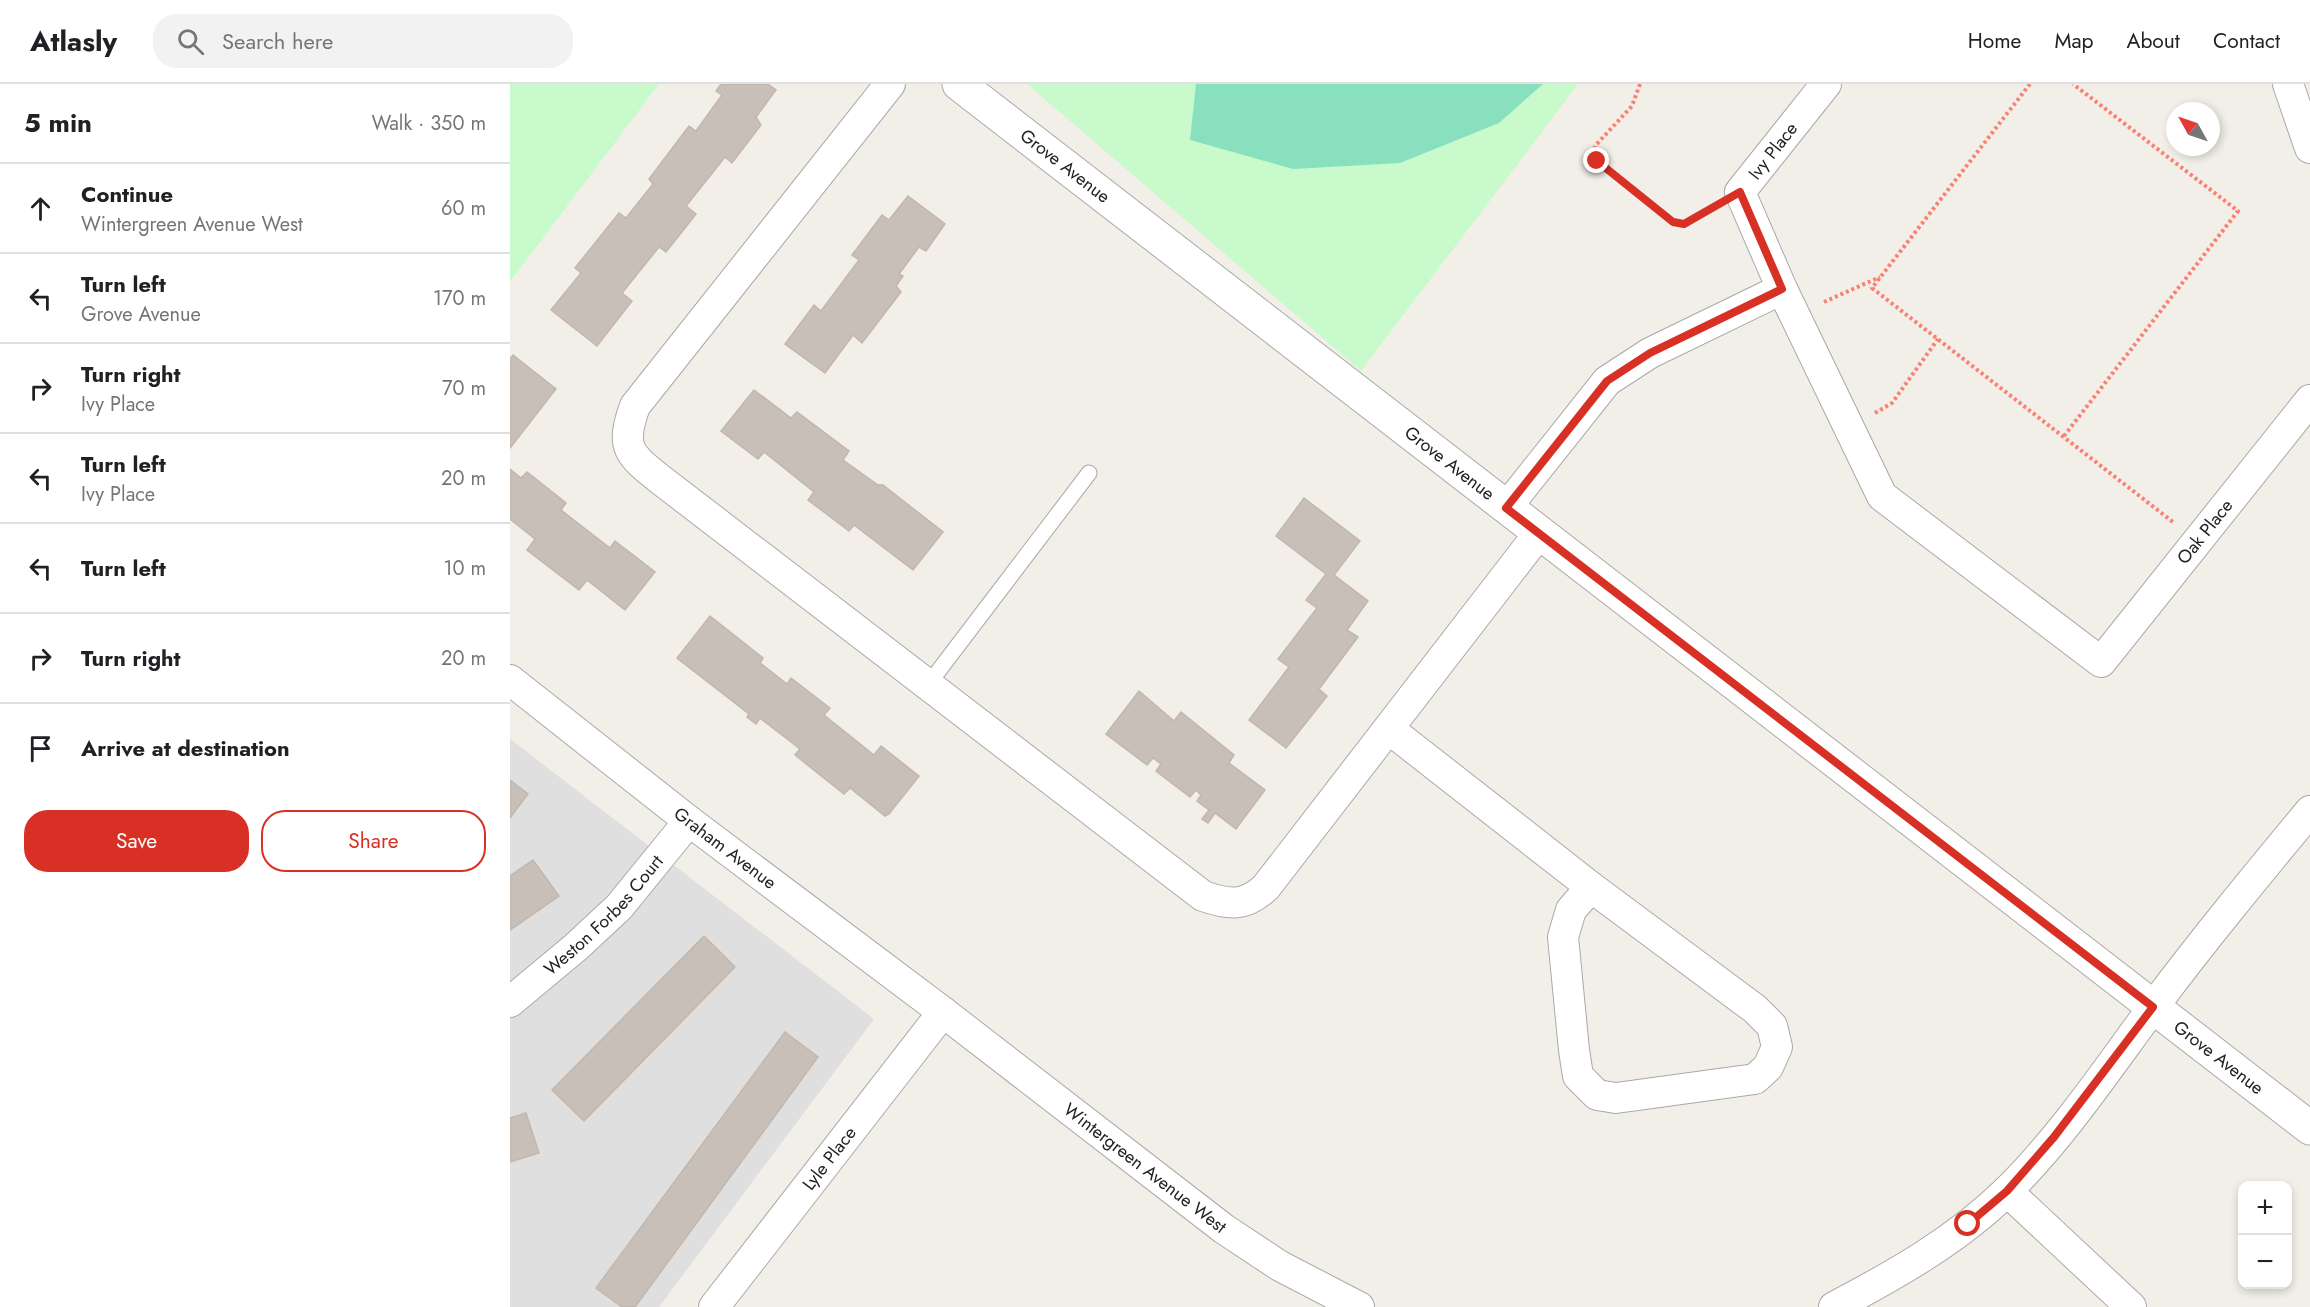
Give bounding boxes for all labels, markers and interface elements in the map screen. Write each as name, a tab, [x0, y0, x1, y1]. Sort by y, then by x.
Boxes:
search box	[153, 14, 573, 68]
text: Atlasly	[30, 21, 117, 62]
icon: search	[174, 25, 207, 58]
text: Search here	[222, 25, 333, 57]
text: Home	[1968, 26, 2021, 56]
text: Map	[2054, 26, 2094, 56]
text: About	[2127, 26, 2180, 56]
text: Contact	[2213, 26, 2280, 56]
north arrow	[2166, 102, 2220, 156]
text: 5 min	[24, 104, 92, 142]
text: Walk · 350 m	[371, 109, 486, 138]
street label: Ivy Place	[1742, 117, 1804, 185]
street label: Grove Avenue	[1014, 123, 1116, 209]
route end	[1583, 147, 1609, 173]
text: Continue	[81, 178, 173, 210]
icon: ahead	[24, 192, 57, 225]
text: 60 m	[441, 194, 486, 223]
text: Wintergreen Avenue West	[81, 210, 303, 239]
text: Turn left	[81, 268, 166, 300]
icon: left	[24, 282, 57, 315]
text: 170 m	[433, 284, 486, 313]
text: Grove Avenue	[81, 300, 201, 329]
text: Turn right	[81, 358, 181, 390]
icon: right	[24, 372, 57, 405]
text: 70 m	[442, 374, 486, 403]
text: Ivy Place	[81, 390, 155, 419]
street label: Grove Avenue	[1399, 420, 1500, 506]
text: Turn left	[81, 448, 166, 480]
icon: left	[24, 462, 57, 495]
text: 20 m	[441, 464, 486, 493]
text: Ivy Place	[81, 480, 155, 509]
street label: Oak Place	[2171, 494, 2239, 570]
icon: left	[24, 552, 57, 585]
text: Turn left	[81, 552, 166, 584]
text: 10 m	[443, 554, 486, 583]
icon: right	[24, 642, 57, 675]
text: Turn right	[81, 642, 181, 674]
text: 20 m	[441, 644, 486, 673]
icon: arrive	[24, 732, 57, 765]
text: Arrive at destination	[81, 732, 290, 764]
street label: Graham Avenue	[668, 801, 782, 895]
button: Save	[24, 810, 249, 872]
button: Share	[261, 810, 486, 872]
street label: Weston Forbes Court	[538, 849, 670, 982]
street label: Grove Avenue	[2168, 1014, 2269, 1101]
street label: Wintergreen Avenue West	[1058, 1097, 1233, 1240]
street label: Lyle Place	[796, 1121, 862, 1196]
map controls	[2238, 1181, 2292, 1289]
button: +	[2238, 1181, 2292, 1235]
route start	[1954, 1210, 1980, 1236]
button: −	[2238, 1235, 2292, 1289]

